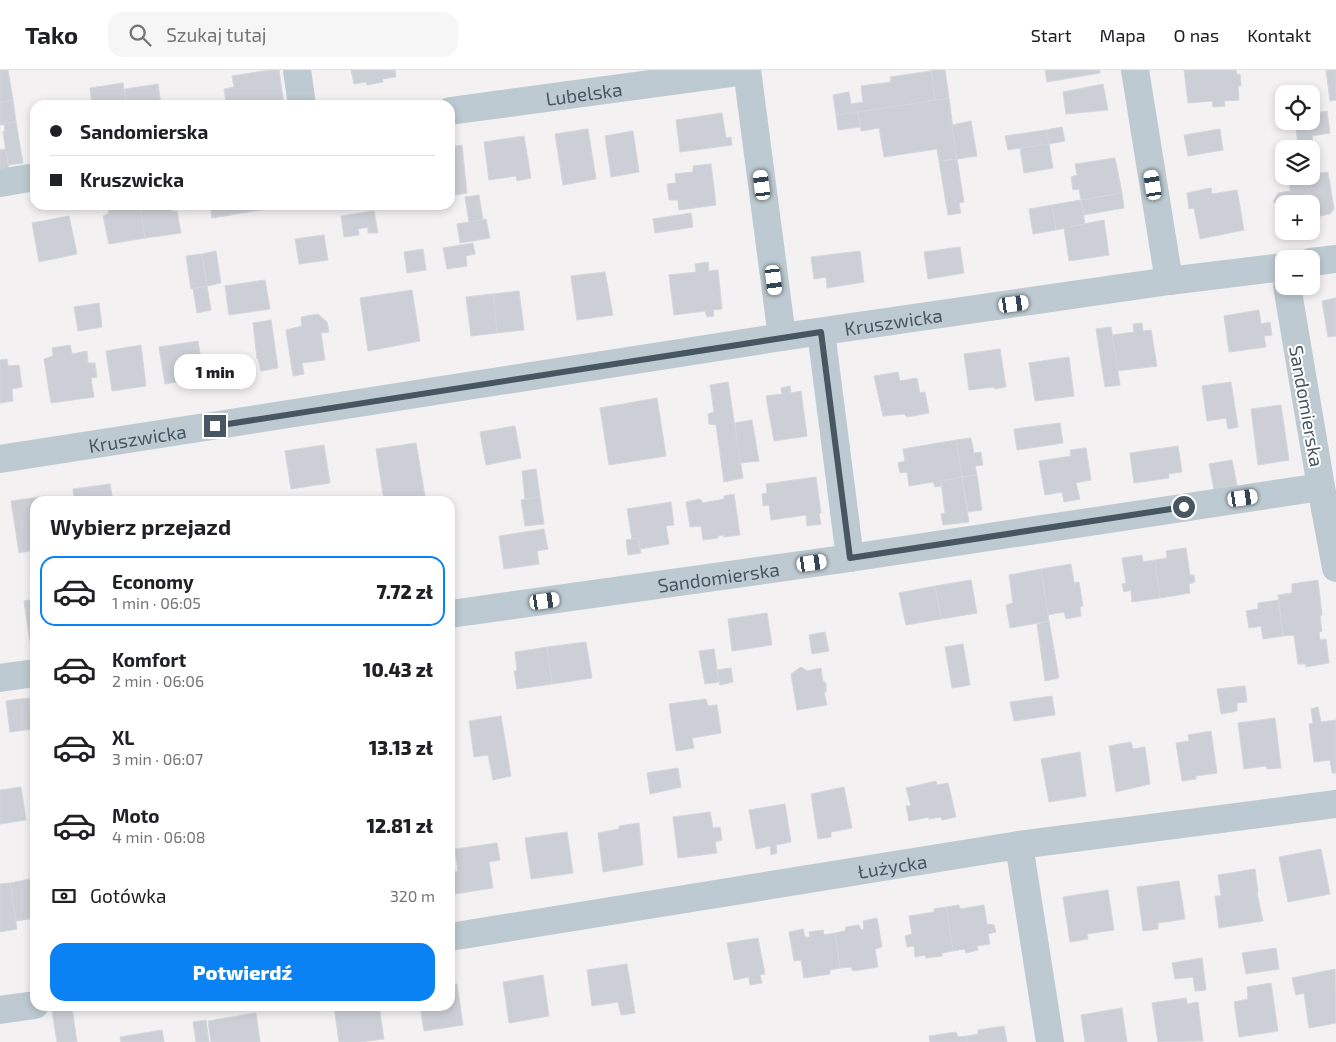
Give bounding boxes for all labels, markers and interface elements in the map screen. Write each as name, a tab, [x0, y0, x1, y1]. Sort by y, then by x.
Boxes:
search box	[108, 12, 458, 57]
text: Tako	[25, 20, 78, 49]
icon: search	[126, 21, 154, 49]
text: Szukaj tutaj	[166, 23, 267, 46]
text: Start	[1031, 24, 1072, 46]
text: Mapa	[1100, 24, 1146, 46]
text: O nas	[1174, 24, 1219, 46]
text: Kontakt	[1247, 24, 1311, 46]
street label: Lubelska	[544, 76, 624, 110]
map controls	[1275, 85, 1320, 295]
button: locate	[1275, 85, 1320, 130]
text: Sandomierska	[80, 120, 208, 143]
button: layers	[1275, 140, 1320, 185]
text: Kruszwicka	[80, 168, 184, 191]
car	[752, 169, 771, 201]
car	[1143, 169, 1162, 201]
button: +	[1275, 195, 1320, 240]
button: −	[1275, 250, 1320, 295]
car	[764, 264, 783, 296]
car	[998, 294, 1029, 314]
street label: Kruszwicka	[843, 302, 944, 339]
street label: Sandomierska	[1285, 344, 1329, 468]
callout: 1 min	[174, 354, 256, 388]
text: 1 min	[195, 362, 235, 381]
route end	[204, 415, 226, 437]
street label: Kruszwicka	[87, 419, 188, 457]
car	[1227, 488, 1258, 508]
route start	[1173, 496, 1195, 518]
text: Wybierz przejazd	[50, 513, 231, 539]
car	[796, 553, 827, 573]
street label: Sandomierska	[656, 557, 781, 596]
icon: car	[52, 569, 97, 614]
text: Economy	[112, 570, 194, 593]
text: 7.72 zł	[377, 580, 433, 603]
car	[529, 591, 560, 611]
text: 1 min · 06:05	[112, 593, 201, 612]
icon: car	[52, 647, 97, 692]
text: Komfort	[112, 648, 186, 671]
text: 10.43 zł	[363, 658, 433, 681]
text: 2 min · 06:06	[112, 671, 204, 690]
icon: car	[52, 725, 97, 770]
text: XL	[112, 726, 134, 749]
text: 13.13 zł	[369, 736, 433, 759]
text: 3 min · 06:07	[112, 749, 203, 768]
icon: car	[52, 803, 97, 848]
text: Moto	[112, 804, 160, 827]
text: 12.81 zł	[366, 814, 433, 837]
text: 4 min · 06:08	[112, 827, 206, 846]
street label: Łużycka	[856, 849, 929, 882]
icon: cash	[50, 882, 78, 910]
text: Gotówka	[90, 884, 166, 907]
text: 320 m	[390, 886, 435, 905]
button: Potwierdź	[50, 943, 435, 1001]

